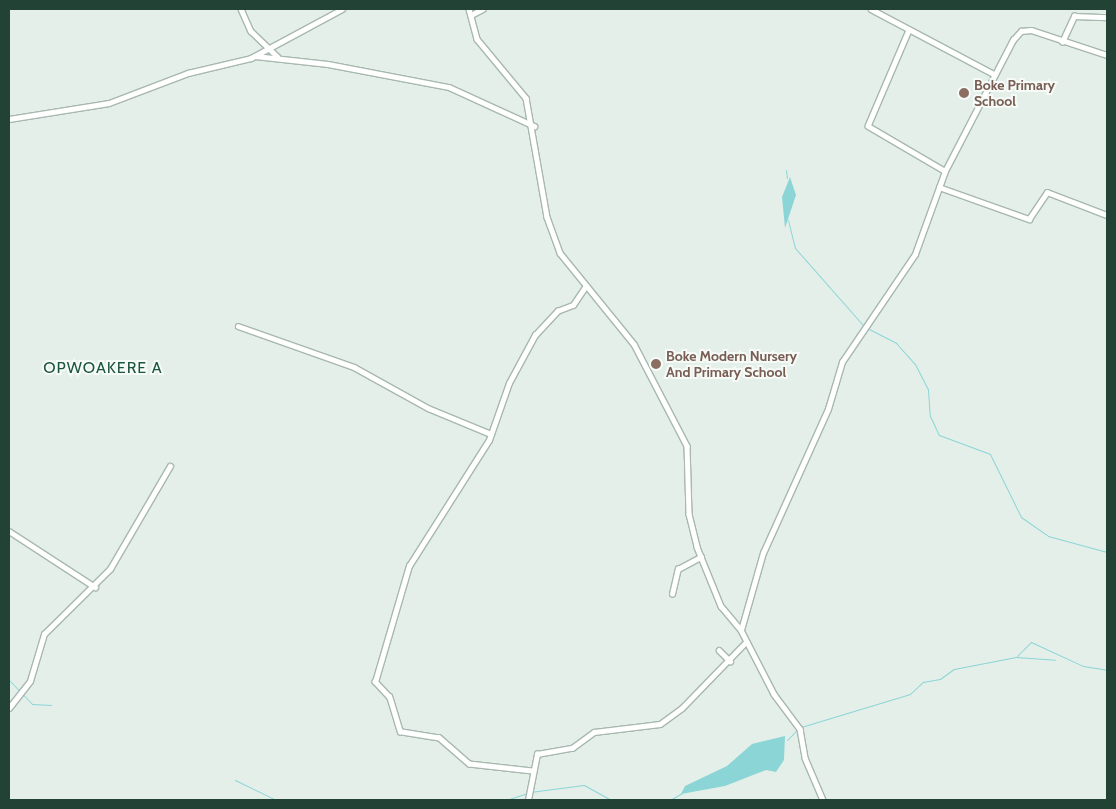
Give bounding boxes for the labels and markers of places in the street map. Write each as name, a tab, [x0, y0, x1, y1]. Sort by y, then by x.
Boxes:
place label: Boke Primary School	[974, 77, 1055, 110]
marker: Boke Primary School	[958, 87, 970, 99]
place label: Boke Modern Nursery And Primary School	[666, 348, 797, 381]
marker: Boke Modern Nursery And Primary School	[650, 358, 662, 370]

